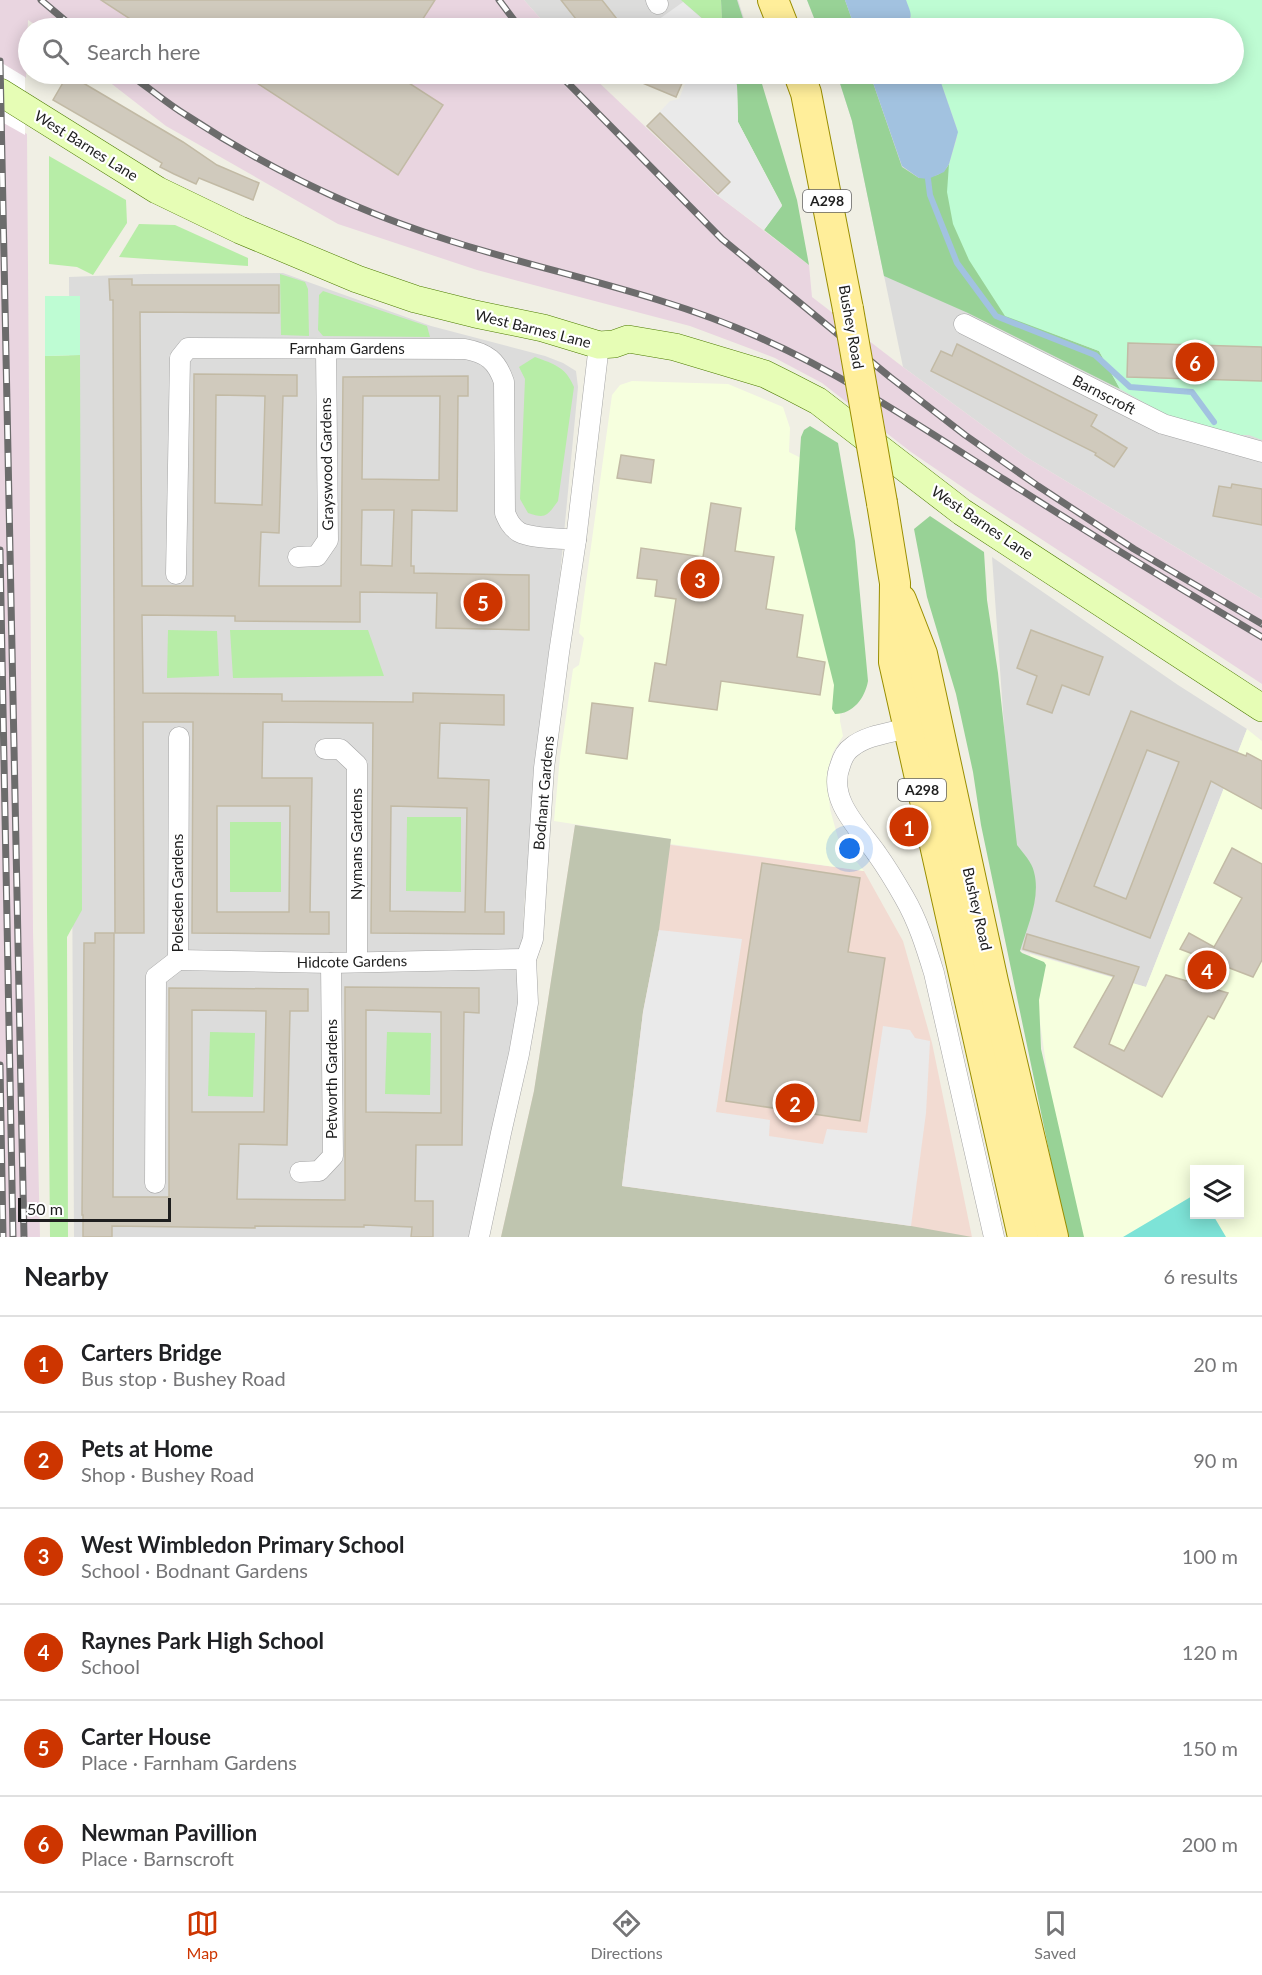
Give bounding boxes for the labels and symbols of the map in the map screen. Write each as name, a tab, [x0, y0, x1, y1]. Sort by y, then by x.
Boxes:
street label: West Barnes Lane	[31, 106, 142, 184]
road number: A298	[803, 190, 851, 212]
street label: Bushey Road	[836, 283, 868, 370]
street label: West Barnes Lane	[473, 305, 593, 351]
street label: Farnham Gardens	[289, 339, 405, 357]
pin: 6	[1176, 340, 1214, 385]
street label: Barnscroft	[1070, 371, 1140, 418]
street label: Grayswood Gardens	[316, 397, 336, 531]
street label: West Barnes Lane	[928, 481, 1037, 563]
pin: 3	[680, 556, 720, 602]
pin: 5	[464, 580, 502, 624]
street label: Bodnant Gardens	[529, 735, 557, 851]
road number: A298	[898, 779, 946, 801]
street label: Nymans Gardens	[347, 788, 365, 900]
pin: 1	[890, 804, 928, 850]
street label: Polesden Gardens	[168, 834, 186, 952]
your location	[835, 834, 864, 863]
street label: Bushey Road	[960, 865, 996, 952]
pin: 4	[1188, 948, 1226, 992]
street label: Hidcote Gardens	[297, 951, 407, 971]
street label: Petworth Gardens	[322, 1019, 340, 1139]
pin: 2	[776, 1080, 814, 1126]
scale bar	[18, 1195, 171, 1222]

